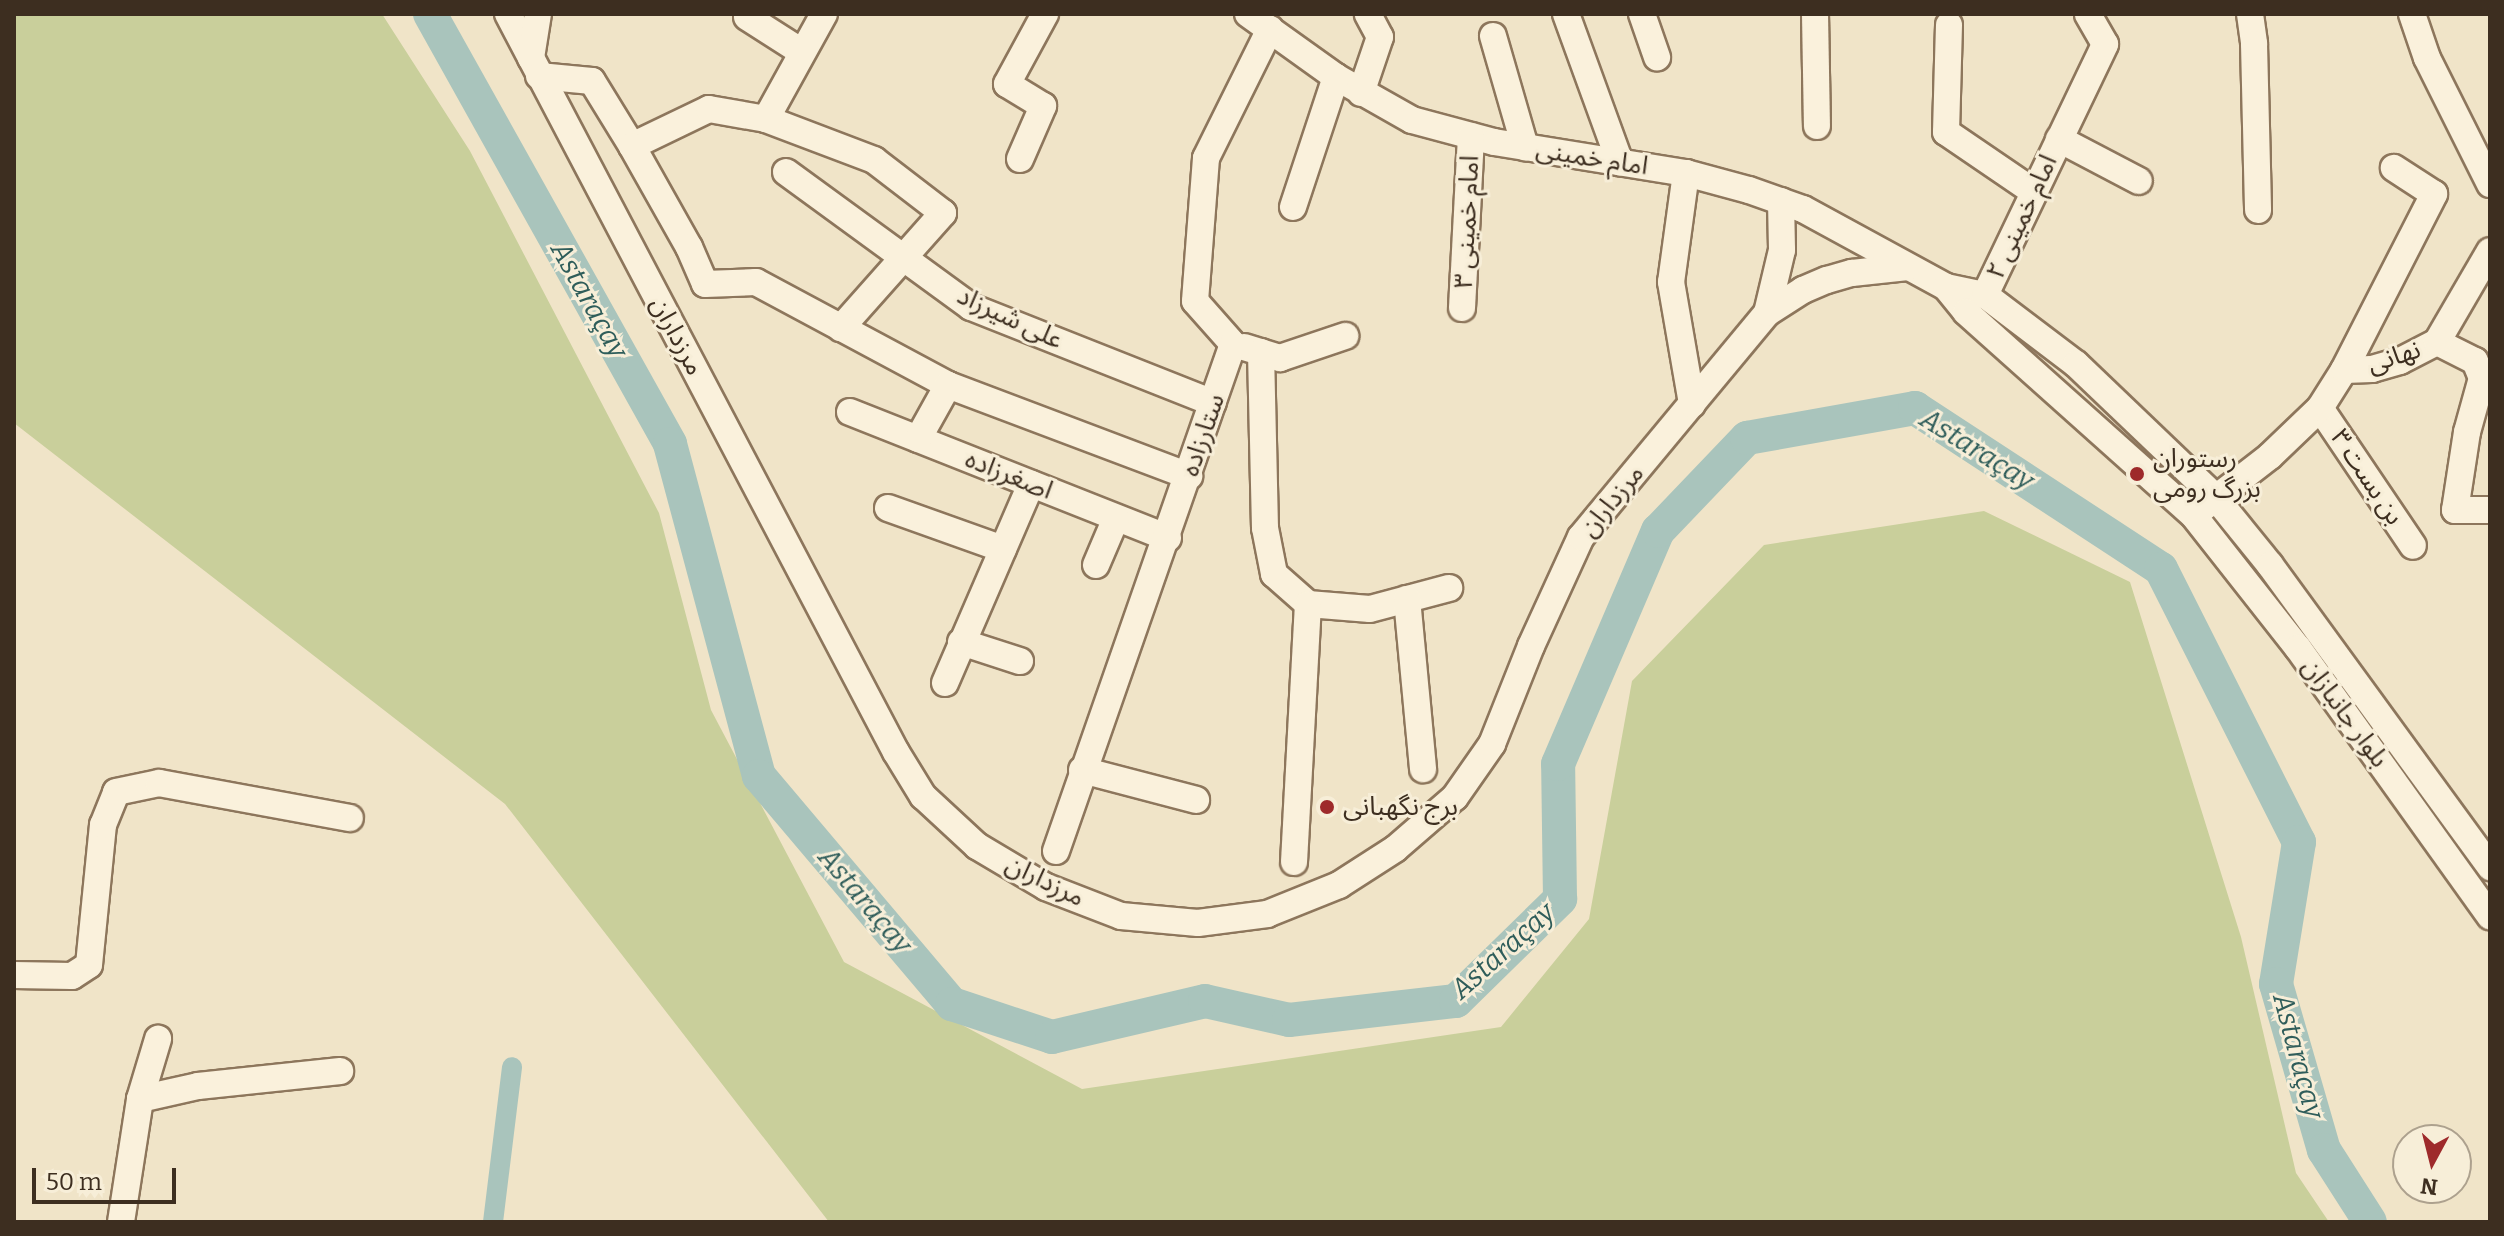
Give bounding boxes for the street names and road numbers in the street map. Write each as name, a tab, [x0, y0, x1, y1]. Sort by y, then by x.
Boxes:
street label: امام خمینی	[1534, 134, 1650, 182]
street label: امام خمینی ۲	[1980, 150, 2064, 284]
street label: امام خمینی ۳	[1448, 155, 1486, 289]
street label: علی شیرزاد	[952, 280, 1068, 356]
street label: مرزداران	[643, 292, 711, 380]
street label: نهانی	[2364, 334, 2424, 380]
street label: ستارزاده	[1174, 390, 1232, 480]
street label: بن بست ۳	[2324, 423, 2410, 531]
street label: اصغرزاده	[961, 443, 1057, 507]
street label: مرزداران	[1573, 458, 1651, 544]
street label: بلوار جانبازان	[2295, 652, 2395, 774]
street label: مرزداران	[1000, 849, 1090, 913]

